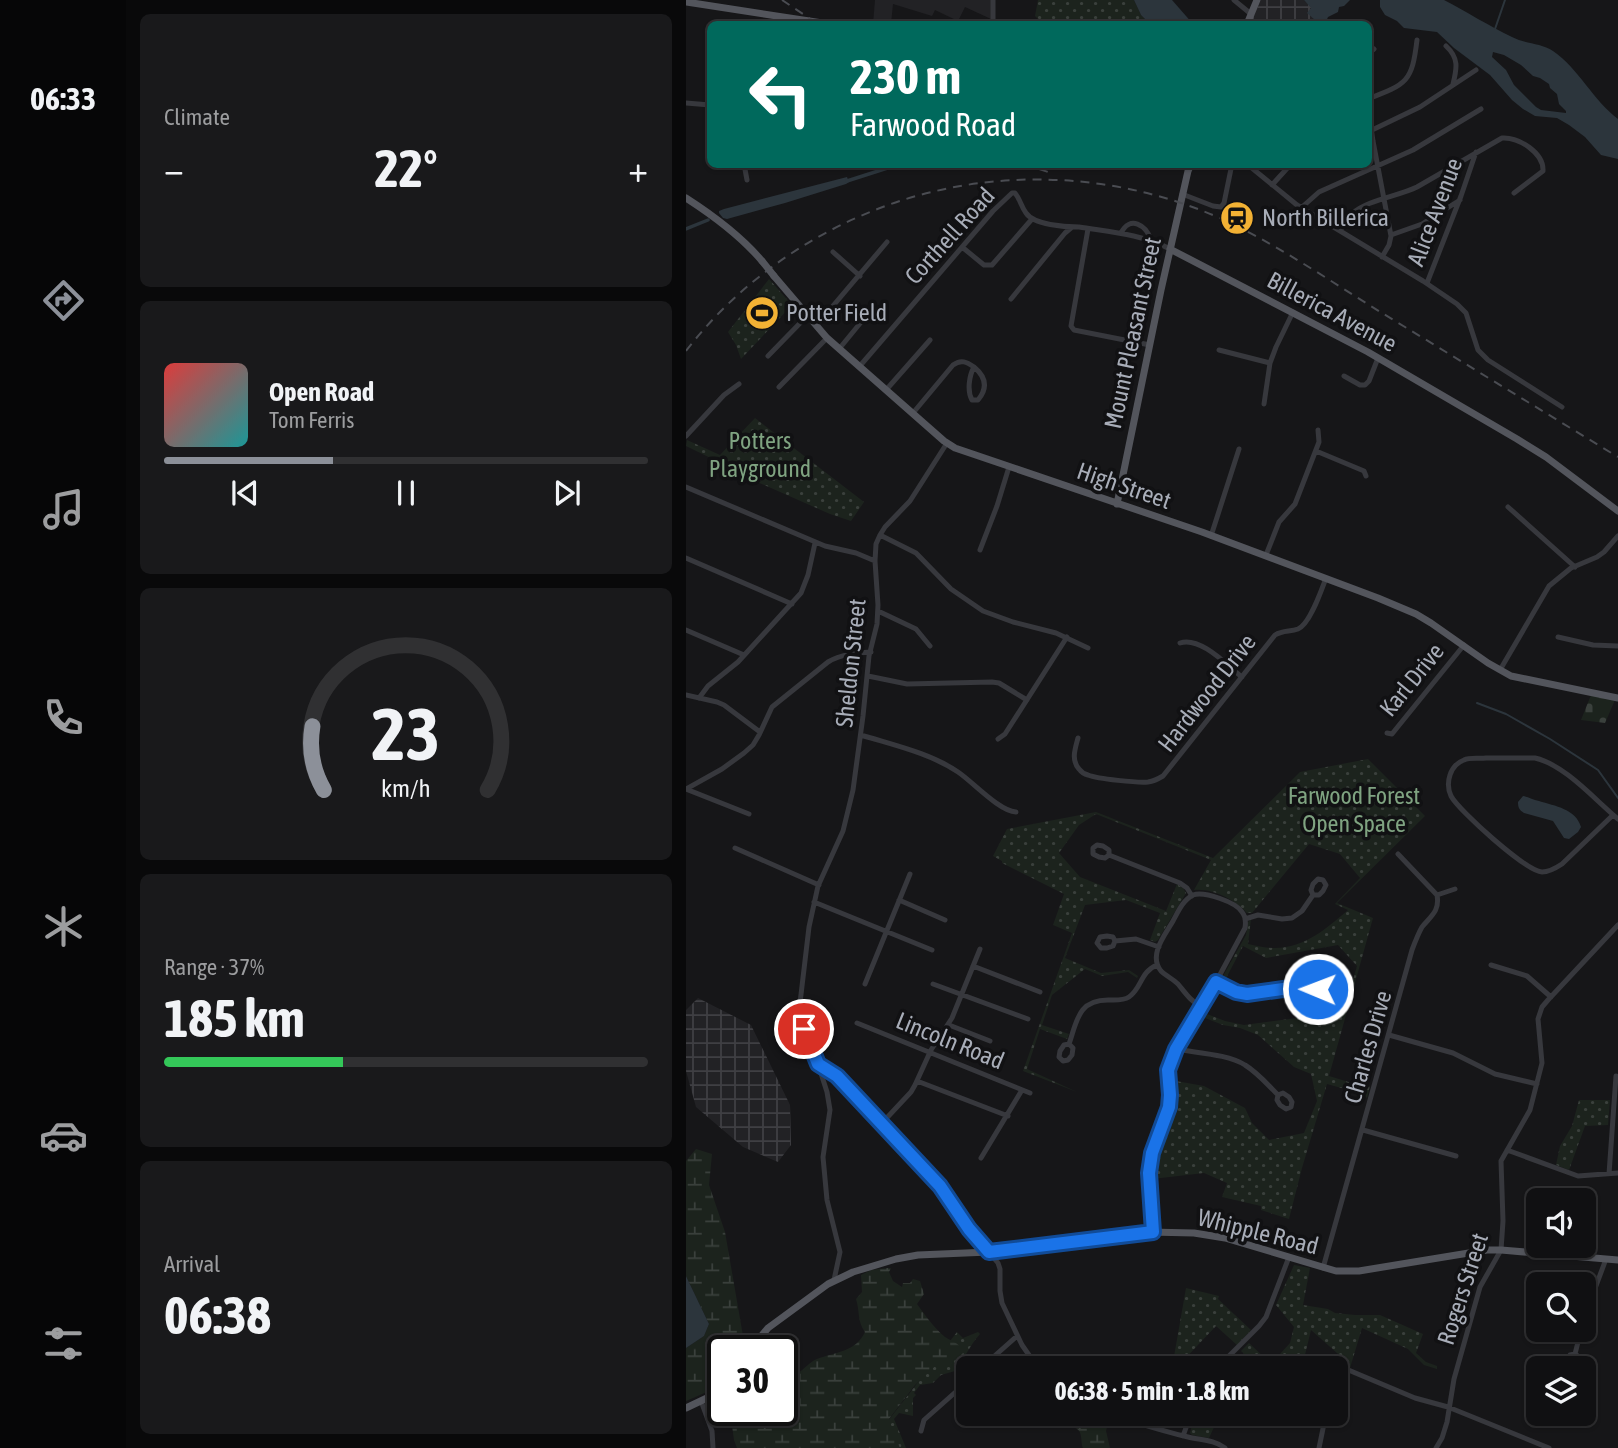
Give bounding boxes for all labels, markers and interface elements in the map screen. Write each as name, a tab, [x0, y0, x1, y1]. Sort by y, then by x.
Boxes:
text: 230 m	[850, 48, 961, 104]
icon: left	[735, 49, 826, 140]
text: 06:33	[30, 80, 96, 117]
text: Climate	[164, 104, 230, 130]
text: Farwood Road	[850, 106, 1016, 143]
text: 22°	[374, 138, 438, 198]
text: −	[164, 147, 184, 190]
text: +	[628, 147, 648, 190]
street label: Alice Avenue	[1402, 154, 1467, 269]
street label: Corthell Road	[899, 182, 1000, 289]
station icon: North Billerica	[1218, 199, 1256, 237]
place label: North Billerica	[1262, 204, 1389, 231]
street label: Mount Pleasant Street	[1099, 235, 1166, 431]
street label: Billerica Avenue	[1263, 266, 1402, 357]
icon: directions	[39, 276, 88, 325]
sports icon: Potter Field	[743, 294, 781, 332]
place label: Potter Field	[786, 299, 887, 326]
text: Open Road	[269, 377, 374, 407]
text: Tom Ferris	[269, 407, 354, 433]
park label: Potters Playground	[709, 427, 811, 482]
street label: High Street	[1074, 457, 1175, 514]
icon: previous	[226, 474, 264, 512]
icon: pause	[387, 474, 425, 512]
icon: next	[548, 474, 586, 512]
icon: music	[39, 485, 88, 534]
street label: Sheldon Street	[830, 597, 871, 728]
street label: Hardwood Drive	[1152, 629, 1261, 757]
street label: Karl Drive	[1374, 638, 1449, 722]
text: 23	[372, 692, 440, 775]
icon: phone	[39, 693, 88, 742]
text: km/h	[381, 774, 431, 802]
park label: Farwood Forest Open Space	[1288, 782, 1420, 837]
icon: climate	[39, 902, 88, 951]
position arrow	[1281, 952, 1355, 1026]
text: Range · 37%	[164, 954, 264, 980]
street label: Charles Drive	[1339, 987, 1396, 1106]
text: 185 km	[164, 988, 305, 1048]
pin	[774, 999, 834, 1059]
street label: Lincoln Road	[892, 1007, 1008, 1074]
icon: arrive	[785, 1010, 823, 1048]
icon: car	[39, 1111, 88, 1160]
map controls	[1526, 1188, 1596, 1426]
button: sound	[1526, 1188, 1596, 1258]
street label: Whipple Road	[1195, 1203, 1321, 1260]
street label: Rogers Street	[1432, 1230, 1493, 1348]
text: Arrival	[164, 1251, 220, 1277]
button: search	[1526, 1272, 1596, 1342]
text: 06:38	[164, 1285, 271, 1345]
icon: filters	[39, 1319, 88, 1368]
speed limit sign: 30	[707, 1335, 798, 1426]
button: layers	[1526, 1356, 1596, 1426]
text: 06:38 · 5 min · 1.8 km	[1055, 1376, 1249, 1406]

